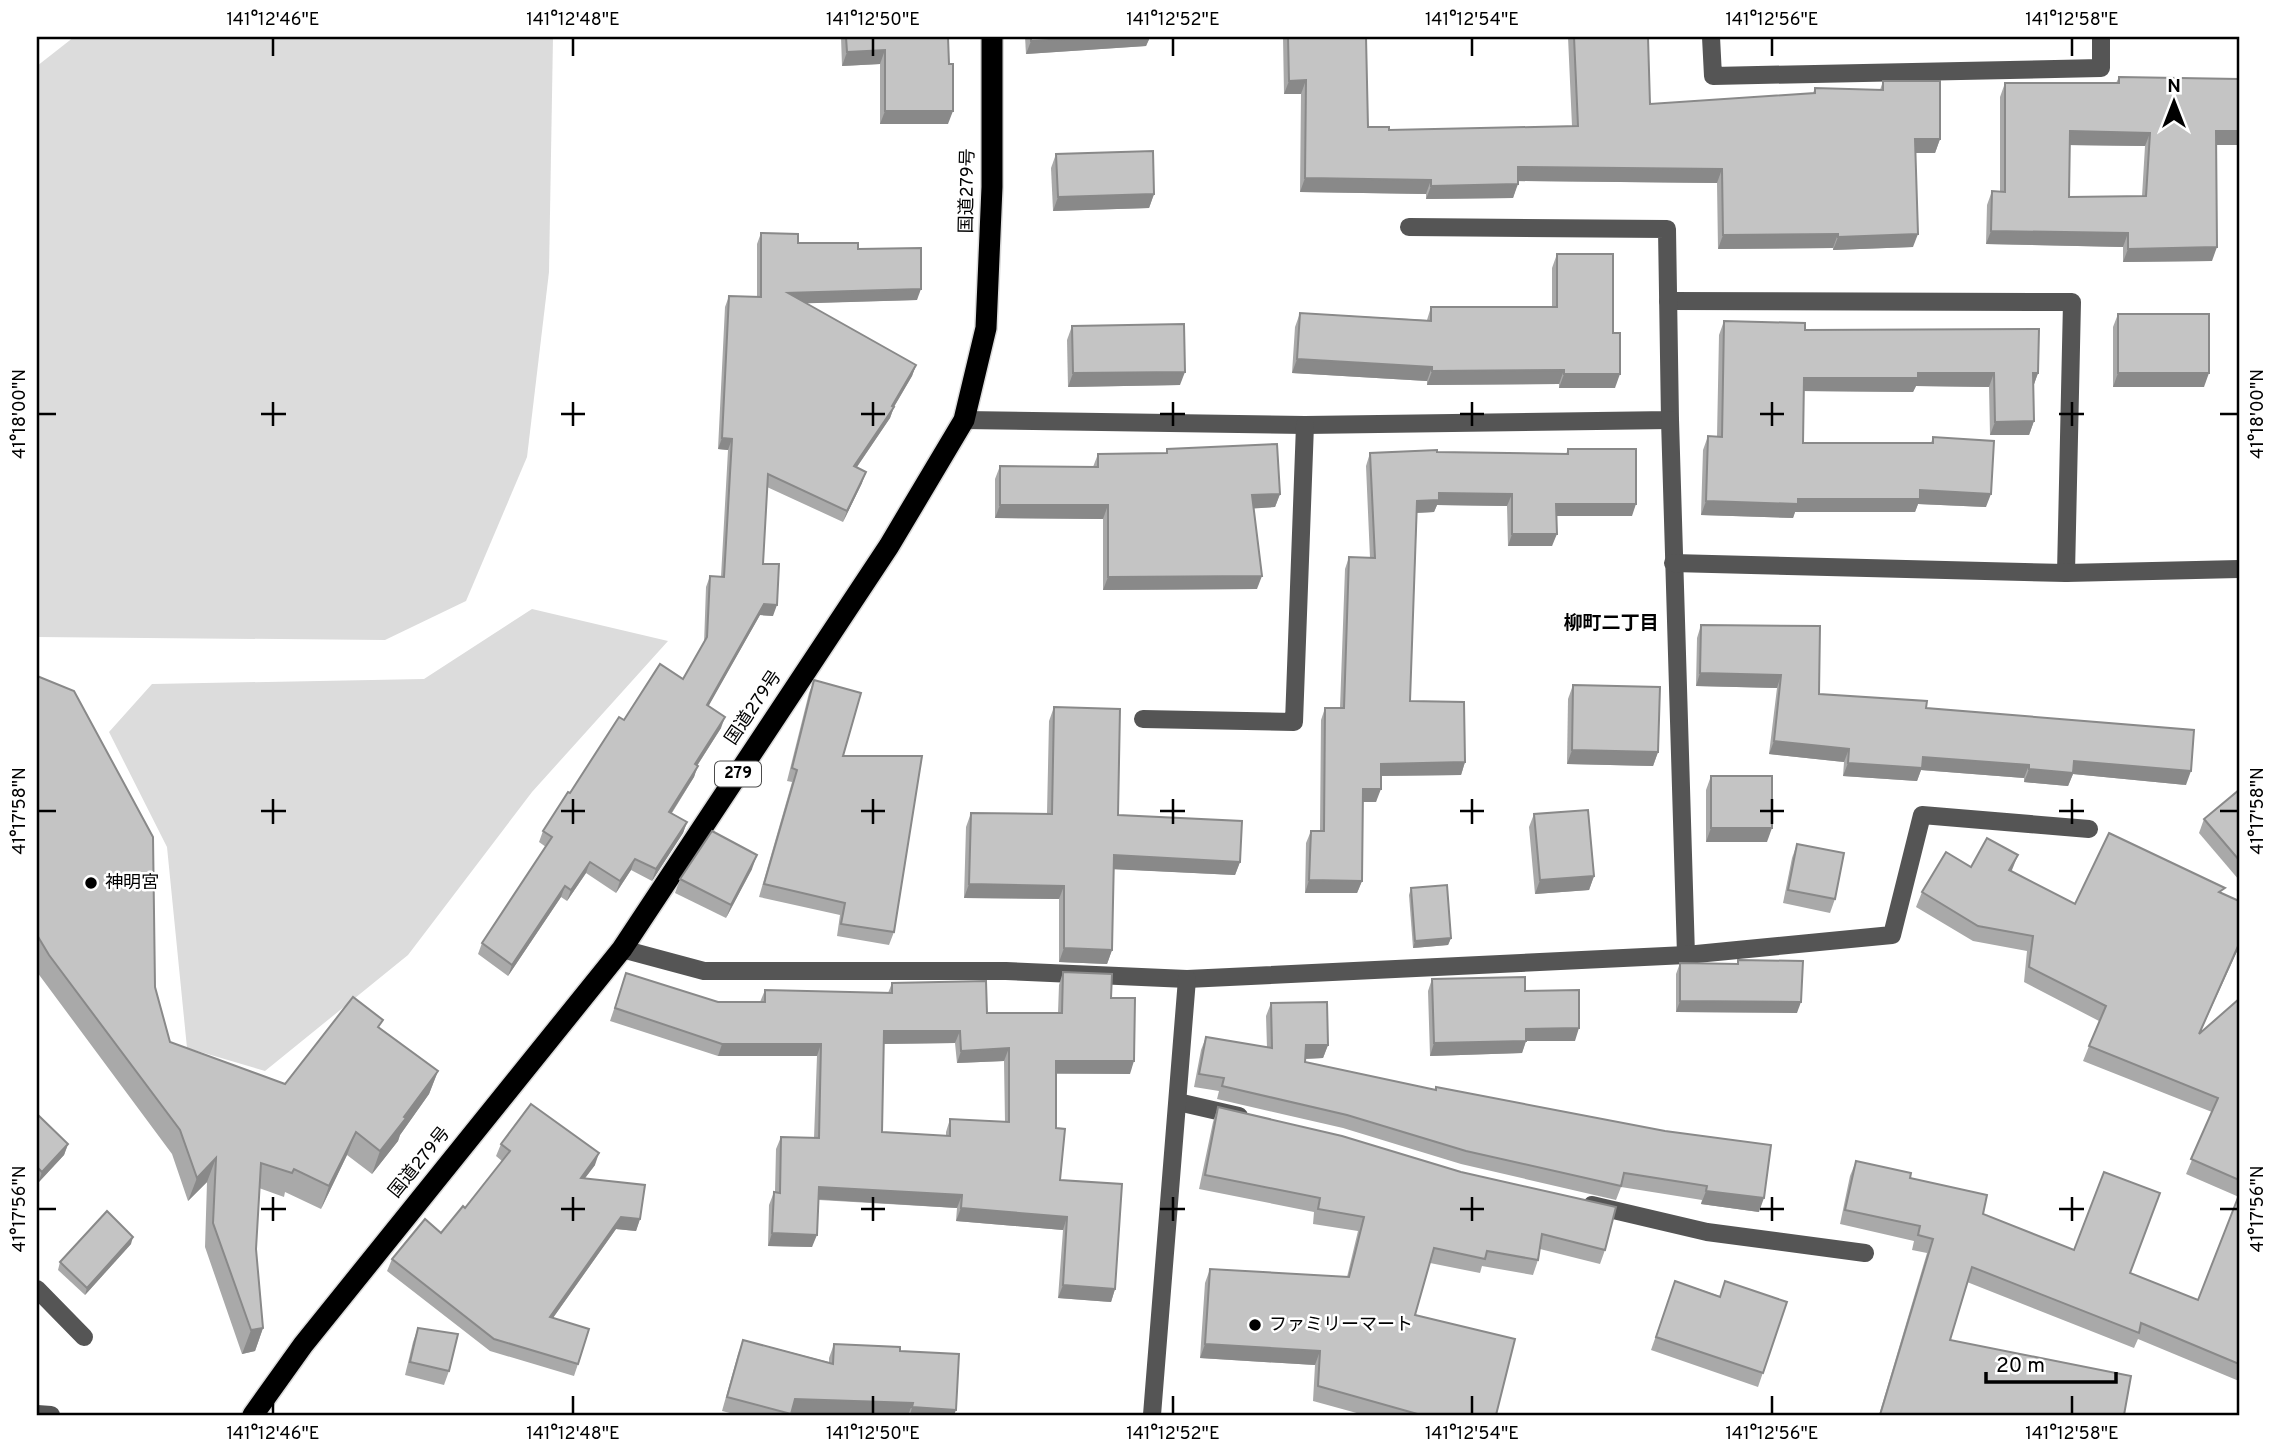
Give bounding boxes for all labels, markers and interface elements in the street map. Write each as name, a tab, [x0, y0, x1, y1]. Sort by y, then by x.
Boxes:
text: 141°12'46"E	[226, 9, 320, 32]
text: 141°12'48"E	[526, 9, 620, 32]
text: 141°12'50"E	[826, 9, 920, 32]
text: 141°12'52"E	[1126, 9, 1220, 32]
text: 141°12'54"E	[1425, 9, 1519, 32]
text: 141°12'56"E	[1725, 9, 1819, 32]
text: 141°12'58"E	[2025, 9, 2119, 32]
north arrow	[2140, 66, 2210, 136]
text: N	[2167, 75, 2181, 99]
street label: 国道279号	[956, 148, 980, 234]
text: 41°18'00"N	[9, 369, 32, 459]
text: 41°18'00"N	[2247, 369, 2270, 459]
district label: 柳町二丁目	[1563, 612, 1659, 636]
street label: 国道279号	[721, 666, 787, 750]
road number: 279	[715, 762, 761, 786]
text: 41°17'58"N	[9, 767, 32, 855]
text: 41°17'58"N	[2247, 767, 2270, 855]
place label: 神明宮	[105, 872, 159, 895]
marker: 神明宮	[83, 875, 99, 891]
street label: 国道279号	[384, 1123, 456, 1203]
text: 41°17'56"N	[9, 1165, 32, 1253]
text: 41°17'56"N	[2247, 1165, 2270, 1253]
place label: ファミリーマート	[1269, 1314, 1413, 1337]
marker: ファミリーマート	[1247, 1317, 1263, 1333]
scale bar	[1986, 1340, 2115, 1384]
text: 20 m	[1996, 1353, 2045, 1380]
text: 141°12'46"E	[226, 1423, 320, 1446]
text: 141°12'48"E	[526, 1423, 620, 1446]
text: 141°12'50"E	[826, 1423, 920, 1446]
text: 141°12'52"E	[1126, 1423, 1220, 1446]
text: 141°12'54"E	[1425, 1423, 1519, 1446]
text: 141°12'56"E	[1725, 1423, 1819, 1446]
text: 141°12'58"E	[2025, 1423, 2119, 1446]

